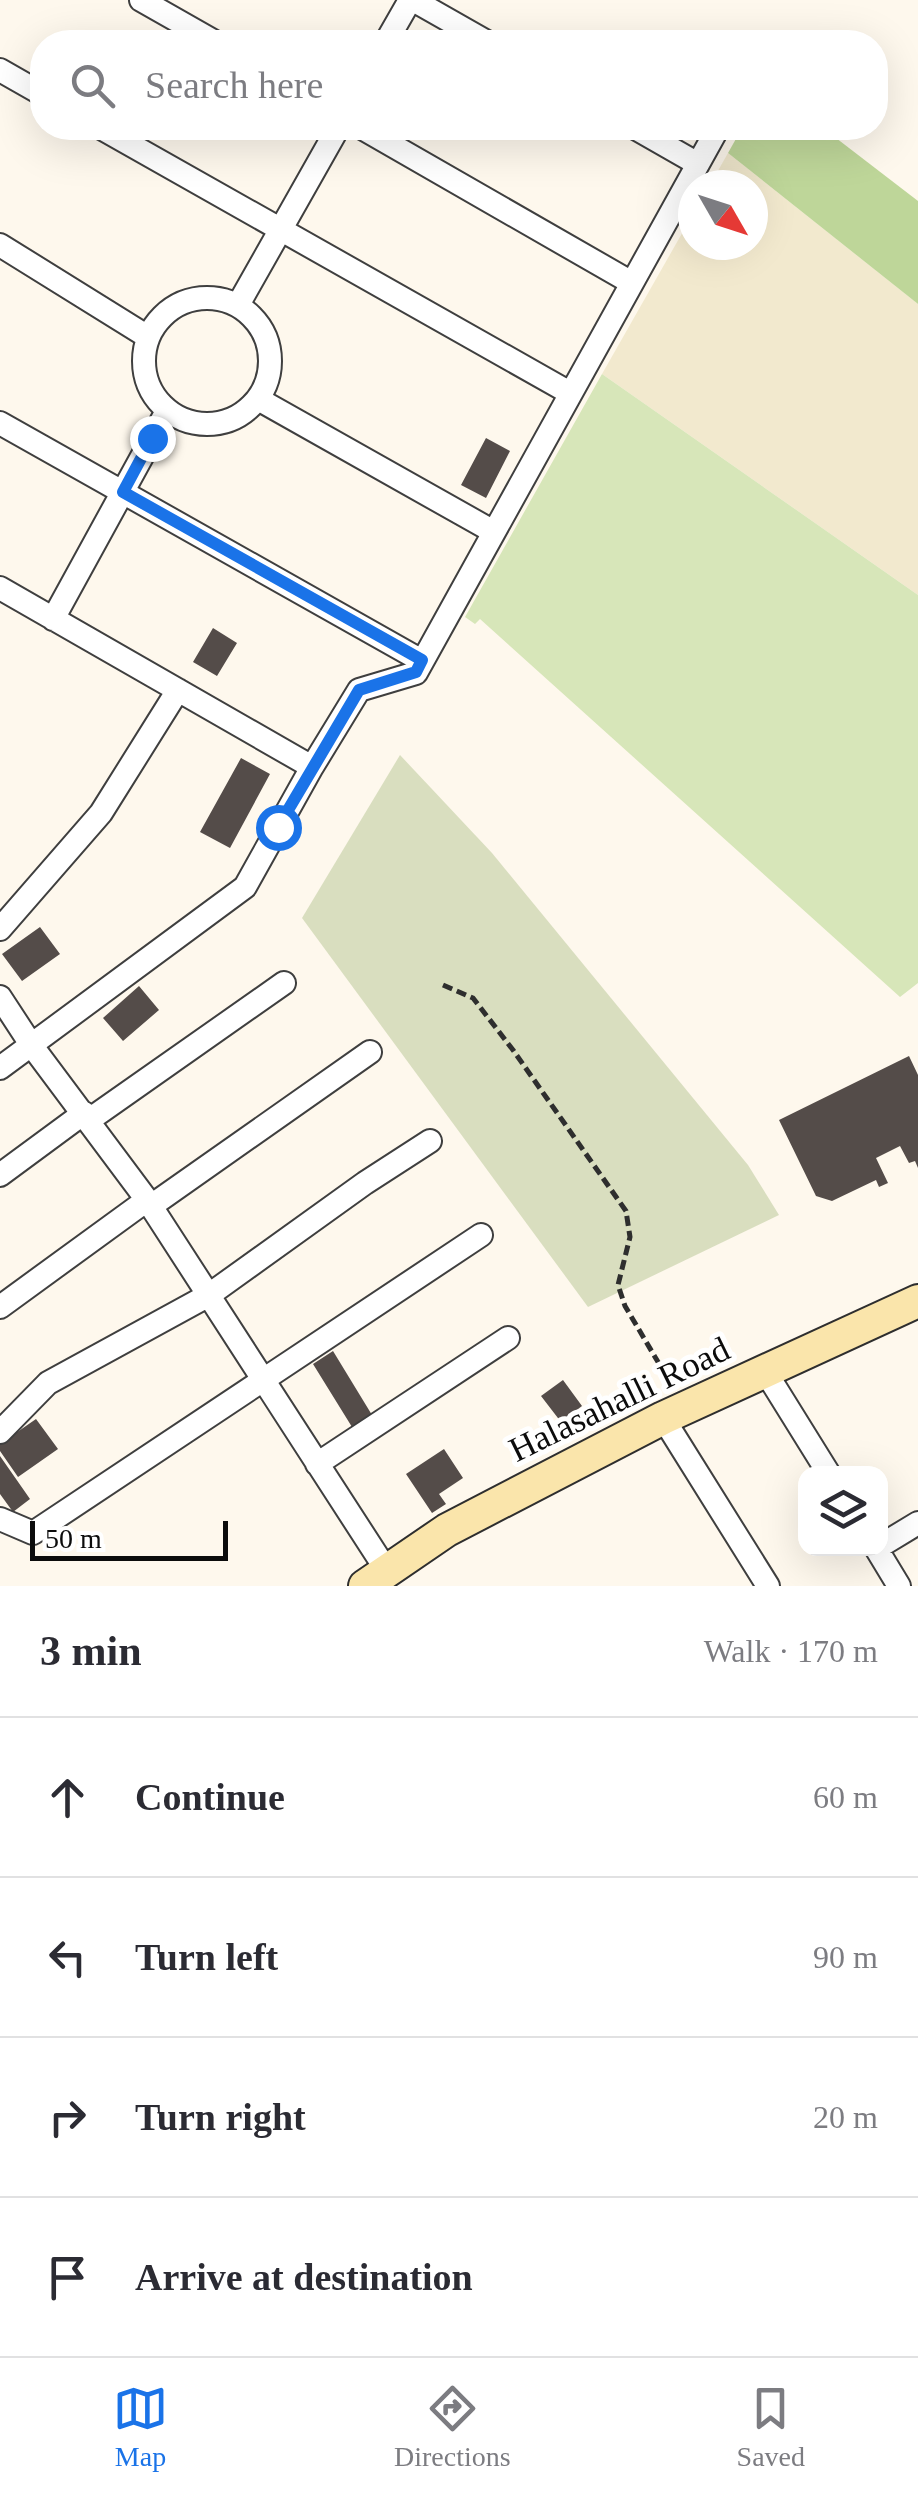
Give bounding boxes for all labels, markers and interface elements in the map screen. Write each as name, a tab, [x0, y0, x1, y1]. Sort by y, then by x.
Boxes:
search box	[30, 30, 888, 140]
icon: search	[65, 58, 120, 113]
text: Search here	[145, 64, 323, 106]
north arrow	[678, 170, 768, 260]
route end	[130, 416, 176, 462]
route start	[256, 805, 302, 851]
street label: Halasahalli Road	[503, 1329, 736, 1470]
map controls	[798, 1466, 888, 1556]
button: layers	[798, 1466, 888, 1556]
scale bar	[30, 1516, 228, 1560]
text: 50 m	[45, 1523, 102, 1554]
text: 3 min	[40, 1628, 142, 1674]
text: Walk · 170 m	[704, 1633, 878, 1669]
icon: ahead	[40, 1770, 95, 1825]
text: Continue	[135, 1776, 285, 1818]
text: 60 m	[813, 1779, 878, 1815]
icon: left	[40, 1930, 95, 1985]
text: Turn left	[135, 1936, 278, 1978]
text: 90 m	[813, 1939, 878, 1975]
icon: right	[40, 2090, 95, 2145]
text: Turn right	[135, 2096, 306, 2138]
text: 20 m	[813, 2099, 878, 2135]
icon: arrive	[40, 2250, 95, 2305]
text: Arrive at destination	[135, 2256, 473, 2298]
tab: Map	[113, 2381, 168, 2473]
tab: Directions	[394, 2381, 511, 2473]
tab: Saved	[737, 2381, 805, 2473]

